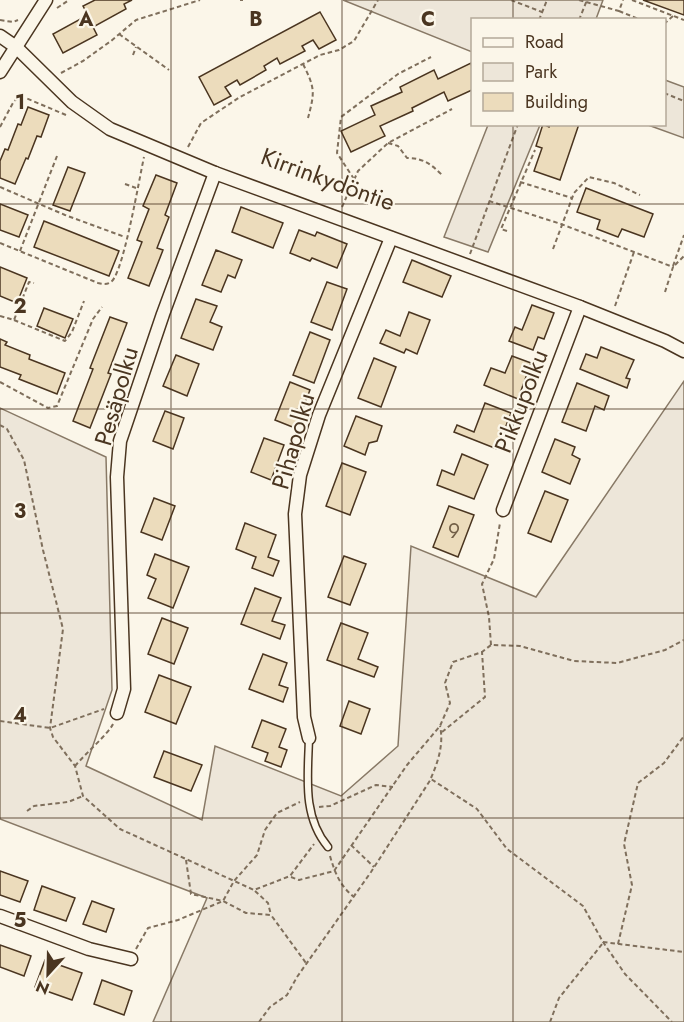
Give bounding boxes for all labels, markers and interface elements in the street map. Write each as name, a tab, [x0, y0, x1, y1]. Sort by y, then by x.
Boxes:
text: A	[78, 5, 94, 34]
text: B	[249, 5, 263, 34]
text: C	[421, 5, 435, 34]
legend	[471, 18, 666, 126]
text: Road	[525, 29, 564, 55]
text: Park	[525, 59, 557, 85]
text: 1	[15, 88, 25, 117]
text: Building	[525, 89, 588, 115]
street label: Kirrinkydöntie	[256, 139, 400, 219]
text: 2	[13, 292, 27, 321]
street label: Pesäpolku	[85, 342, 147, 450]
street label: Pikkupolku	[485, 344, 557, 458]
street label: Pihapolku	[263, 389, 323, 493]
text: 3	[14, 497, 26, 526]
house number: 9	[448, 516, 460, 546]
text: 4	[13, 701, 27, 730]
text: 5	[14, 906, 27, 935]
north arrow	[18, 944, 78, 1004]
text: N	[32, 974, 53, 1000]

